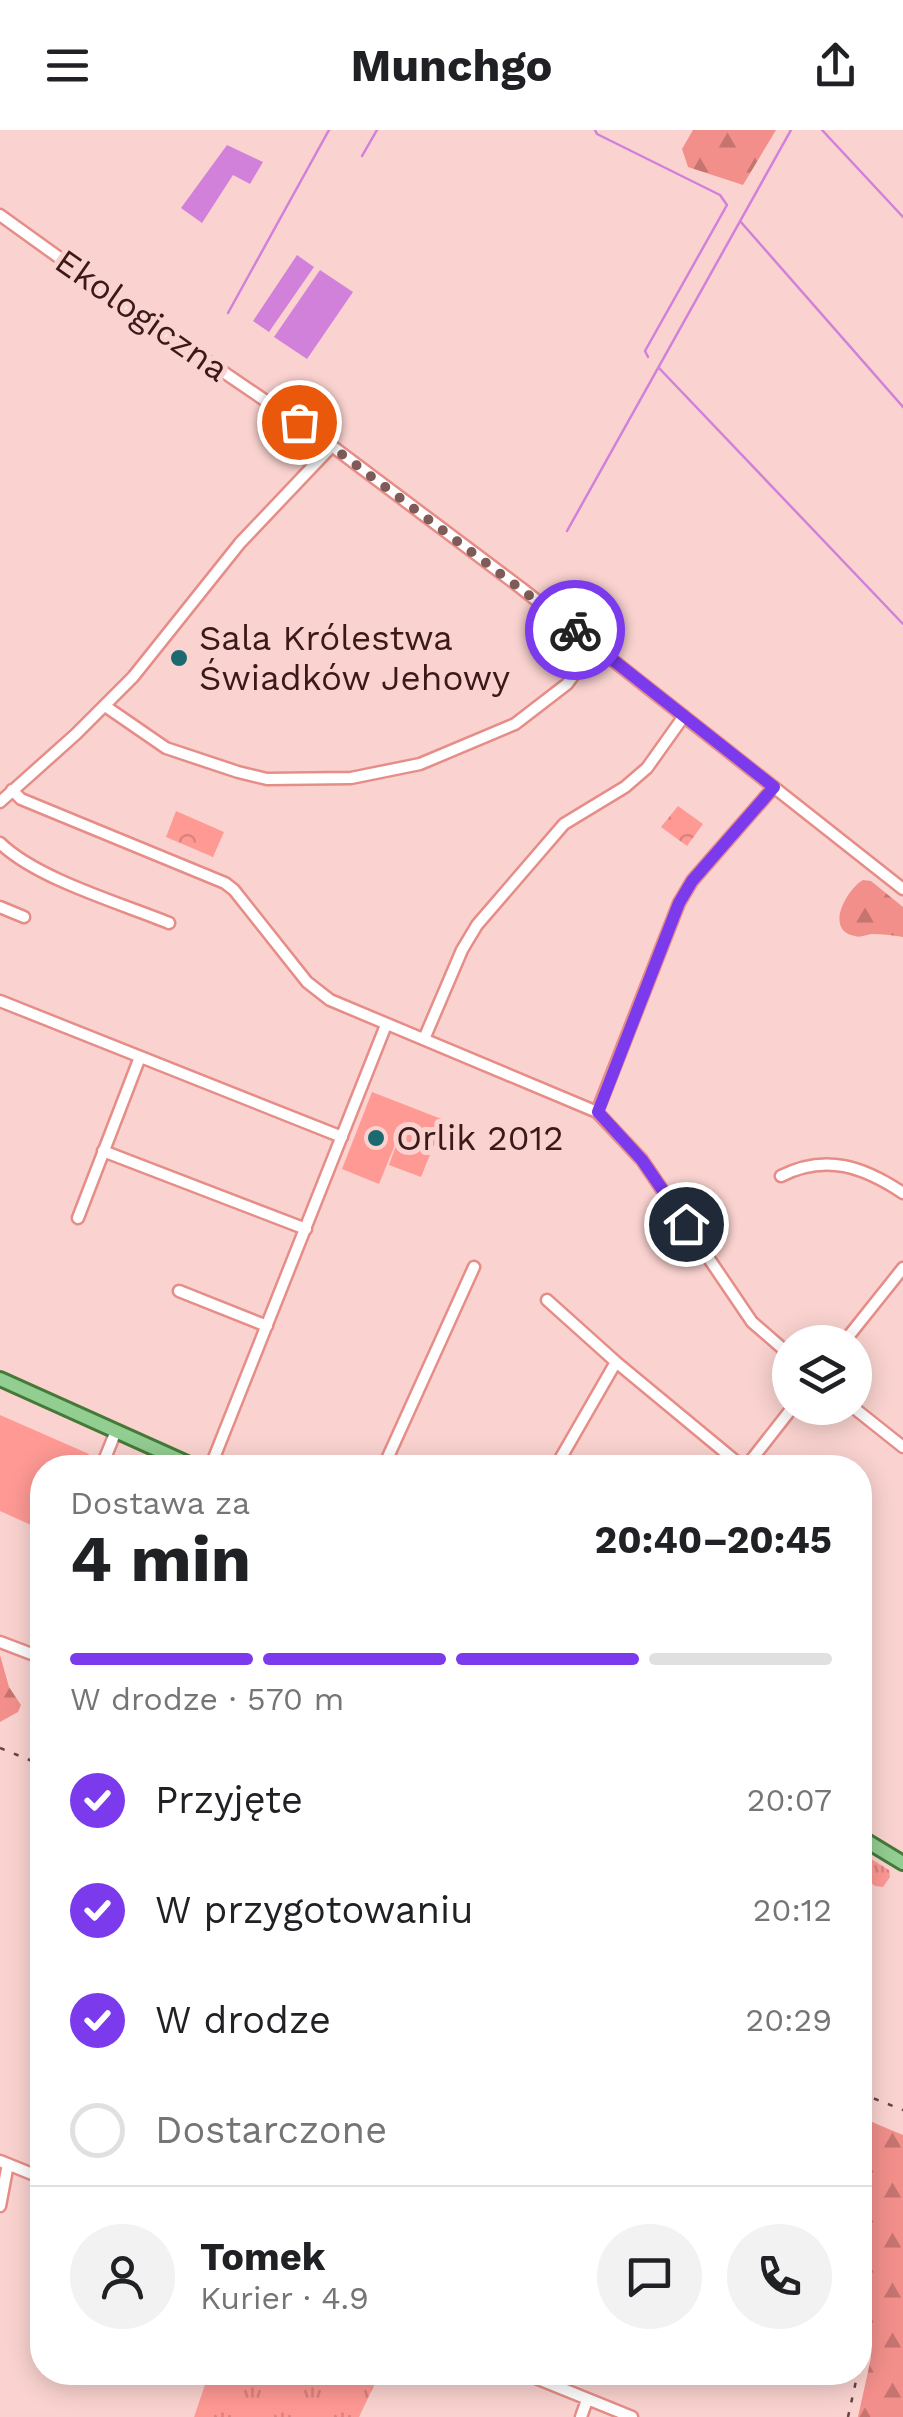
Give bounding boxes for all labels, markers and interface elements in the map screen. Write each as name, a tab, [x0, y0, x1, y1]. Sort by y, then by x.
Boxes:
icon: menu	[40, 38, 95, 93]
icon: share	[808, 38, 863, 93]
text: Munchgo	[350, 39, 553, 92]
street label: Ekologiczna	[47, 240, 237, 390]
pin	[257, 380, 342, 465]
icon: bag	[272, 395, 327, 450]
courier	[525, 580, 625, 680]
icon: bike	[548, 603, 603, 658]
place label: Sala Królestwa Świadków Jehowy	[199, 617, 510, 699]
marker: Sala Królestwa Świadków Jehowy	[168, 647, 190, 669]
place label: Orlik 2012	[396, 1117, 564, 1159]
marker: Orlik 2012	[365, 1127, 387, 1149]
pin	[644, 1182, 729, 1267]
icon: home	[659, 1197, 714, 1252]
map controls	[772, 1325, 872, 1425]
button: layers	[772, 1325, 872, 1425]
text: Dostawa za	[70, 1484, 250, 1522]
text: 20:40–20:45	[595, 1518, 832, 1562]
text: 4 min	[70, 1521, 251, 1597]
text: W drodze · 570 m	[70, 1680, 344, 1718]
icon: check	[70, 1773, 125, 1828]
text: Przyjęte	[155, 1778, 303, 1822]
text: 20:07	[747, 1781, 832, 1819]
icon: check	[70, 1883, 125, 1938]
text: W przygotowaniu	[155, 1888, 474, 1932]
text: 20:12	[753, 1891, 832, 1929]
icon: check	[70, 1993, 125, 2048]
text: W drodze	[155, 1998, 331, 2042]
text: 20:29	[746, 2001, 832, 2039]
text: Dostarczone	[155, 2108, 387, 2152]
button: person	[70, 2224, 175, 2329]
button: chat	[597, 2224, 702, 2329]
button: phone	[727, 2224, 832, 2329]
text: Tomek	[200, 2235, 325, 2279]
text: Kurier · 4.9	[200, 2279, 369, 2317]

